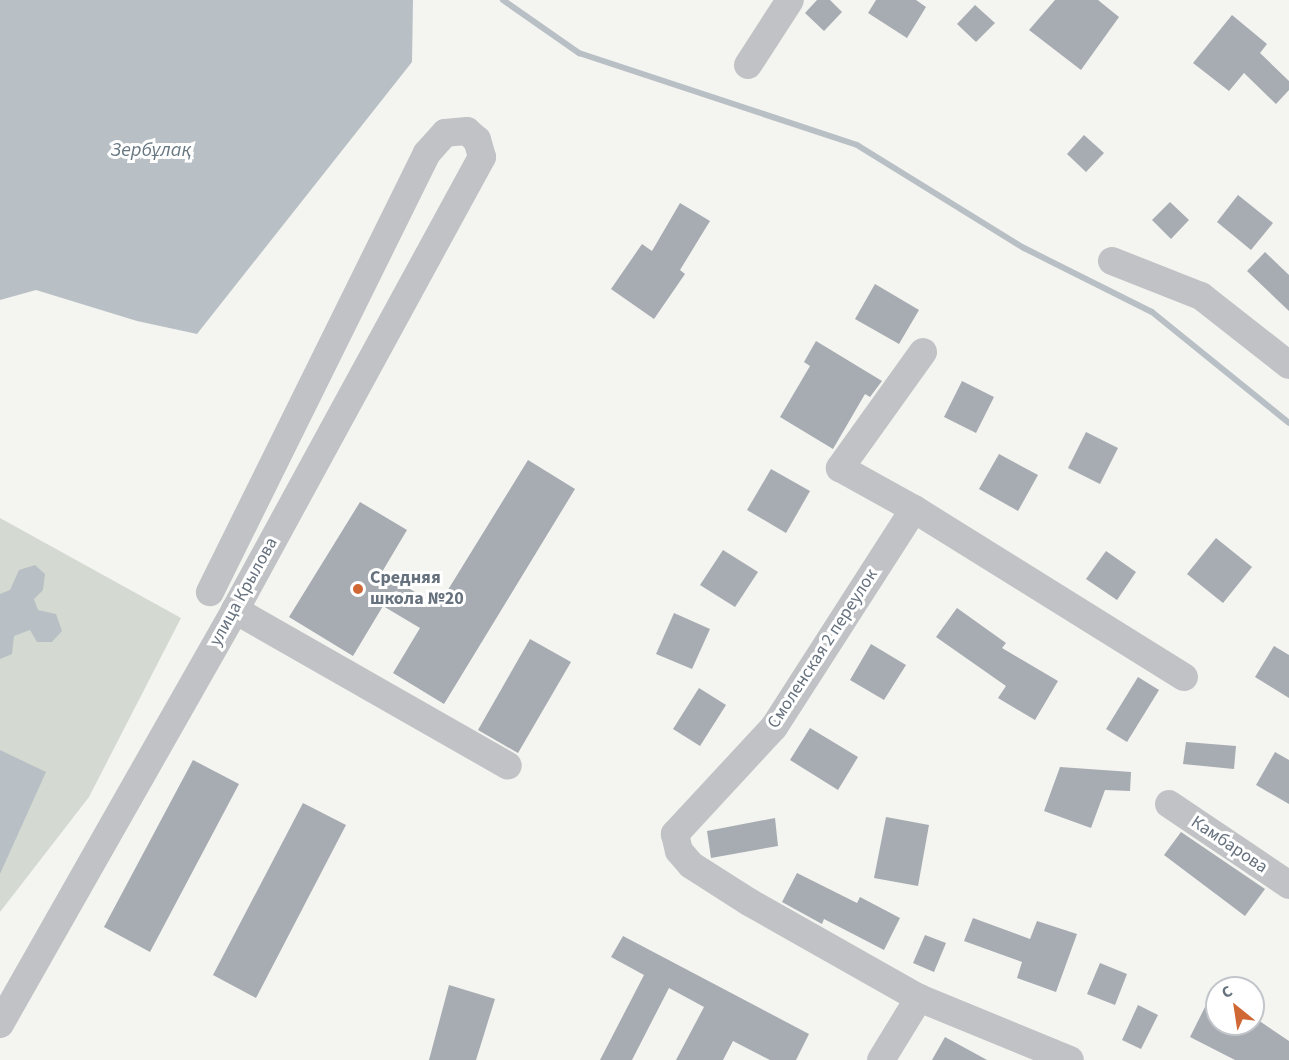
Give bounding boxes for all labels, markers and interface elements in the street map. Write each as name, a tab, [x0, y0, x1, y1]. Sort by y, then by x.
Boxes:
water label: Зербұлақ	[111, 138, 191, 162]
street label: улица Крылова	[205, 534, 283, 650]
street label: Смоленская 2 переулок	[763, 565, 883, 733]
place label: Средняя школа №20	[370, 568, 464, 610]
marker: Средняя школа №20	[351, 582, 365, 596]
street label: Камбарова	[1187, 812, 1271, 878]
north arrow	[1205, 976, 1265, 1036]
text: С	[1217, 980, 1237, 1004]

